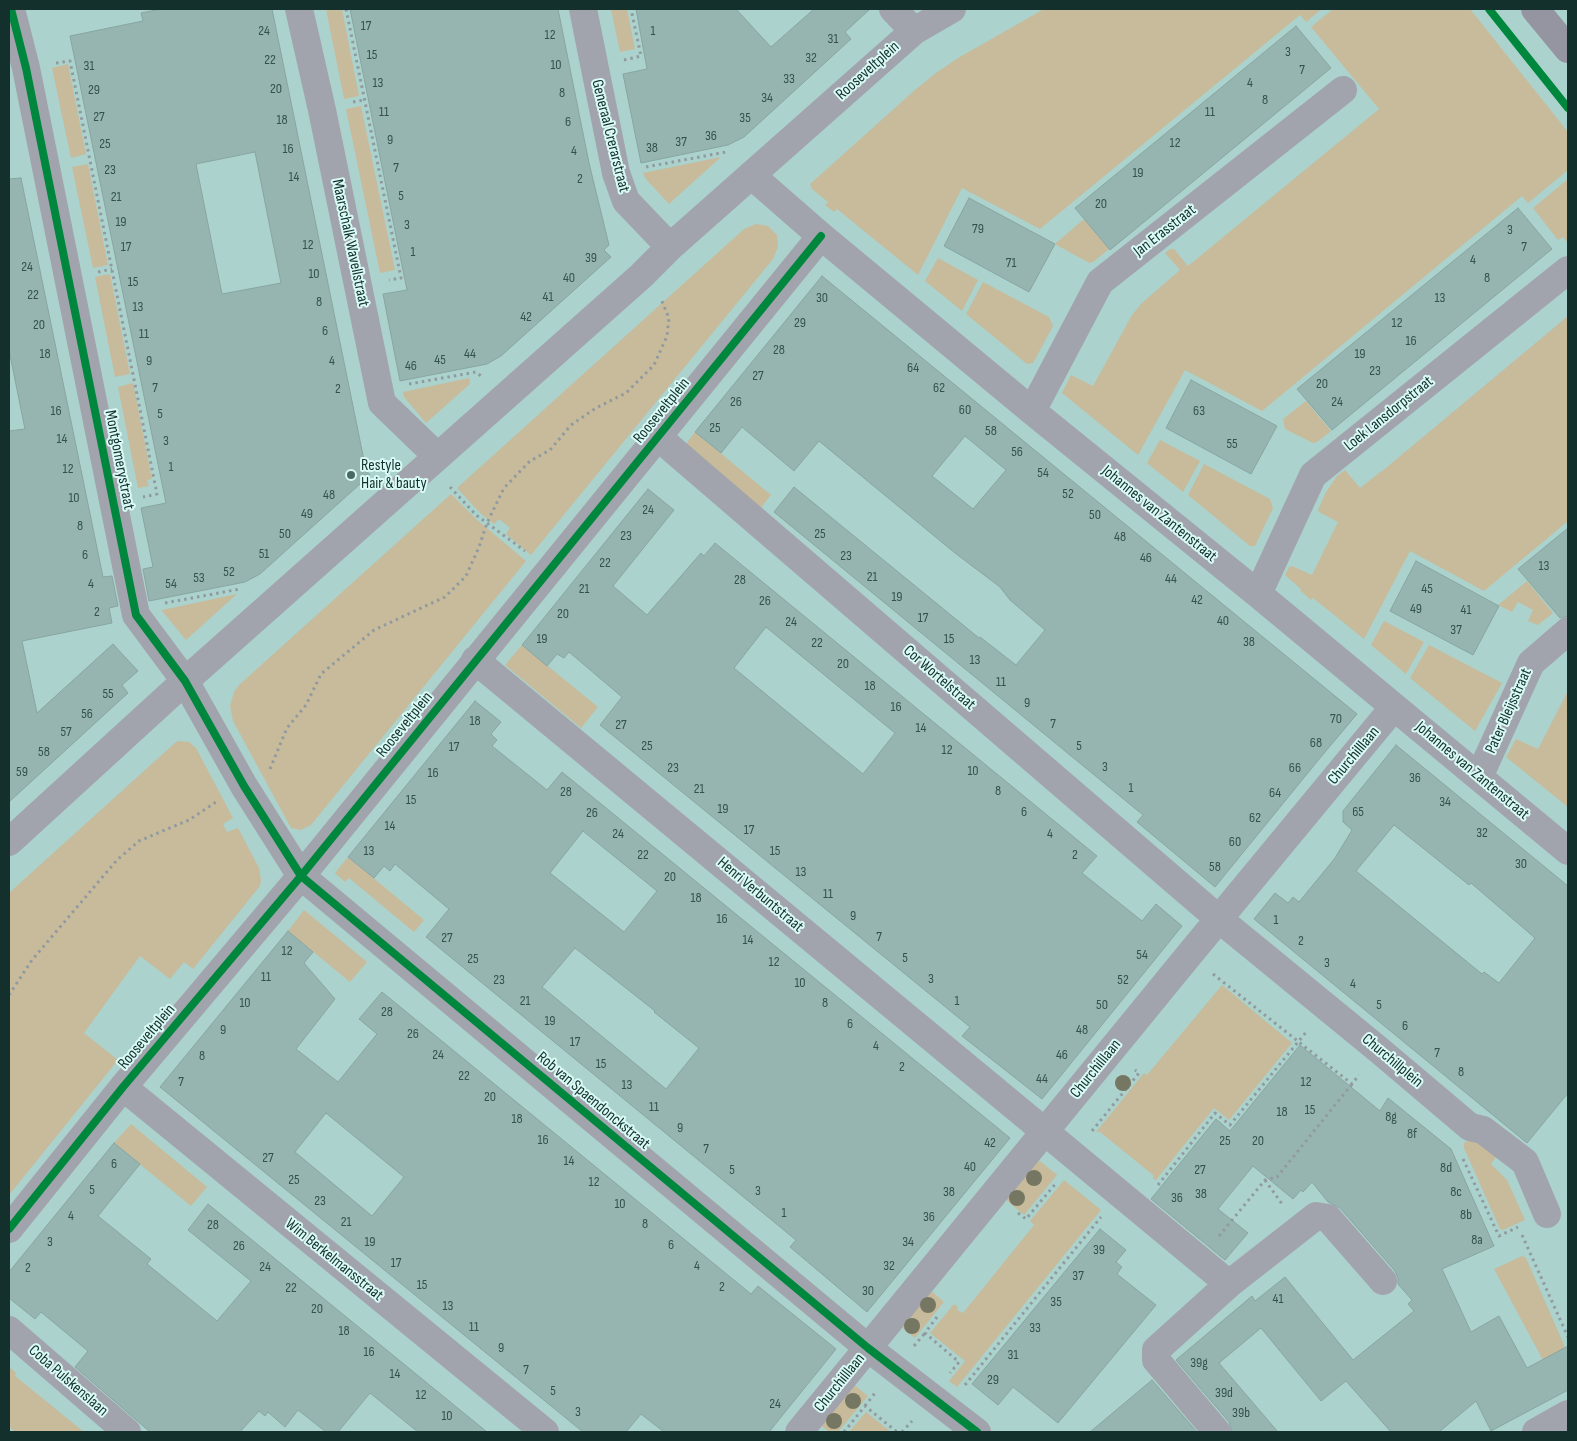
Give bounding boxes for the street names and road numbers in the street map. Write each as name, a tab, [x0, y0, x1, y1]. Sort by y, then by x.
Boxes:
street label: Rooseveltplein	[832, 38, 904, 104]
street label: Generaal Crerarstraat	[587, 78, 633, 194]
street label: Maarschalk Wavellstraat	[327, 178, 373, 308]
street label: Jan Erasstraat	[1130, 201, 1200, 261]
street label: Loek Lansdorpstraat	[1341, 372, 1437, 456]
street label: Rooseveltplein	[630, 374, 694, 448]
street label: Montgomerystraat	[100, 409, 138, 511]
street label: Johannes van Zantenstraat	[1098, 462, 1220, 566]
street label: Cor Wortelstraat	[899, 641, 979, 715]
street label: Pater Bleijsstraat	[1482, 665, 1536, 757]
street label: Rooseveltplein	[373, 688, 437, 762]
street label: Johannes van Zantenstraat	[1411, 718, 1533, 824]
street label: Churchilllaan	[1324, 723, 1384, 789]
street label: Henri Verbuntstraat	[713, 853, 807, 937]
street label: Rooseveltplein	[114, 1001, 180, 1073]
street label: Churchillplein	[1358, 1030, 1426, 1092]
street label: Churchilllaan	[1067, 1036, 1125, 1102]
street label: Rob van Spaendonckstraat	[532, 1048, 654, 1154]
street label: Wim Berkelmansstraat	[281, 1215, 387, 1305]
street label: Coba Pulskenslaan	[24, 1341, 112, 1421]
street label: Churchilllaan	[811, 1350, 869, 1416]

